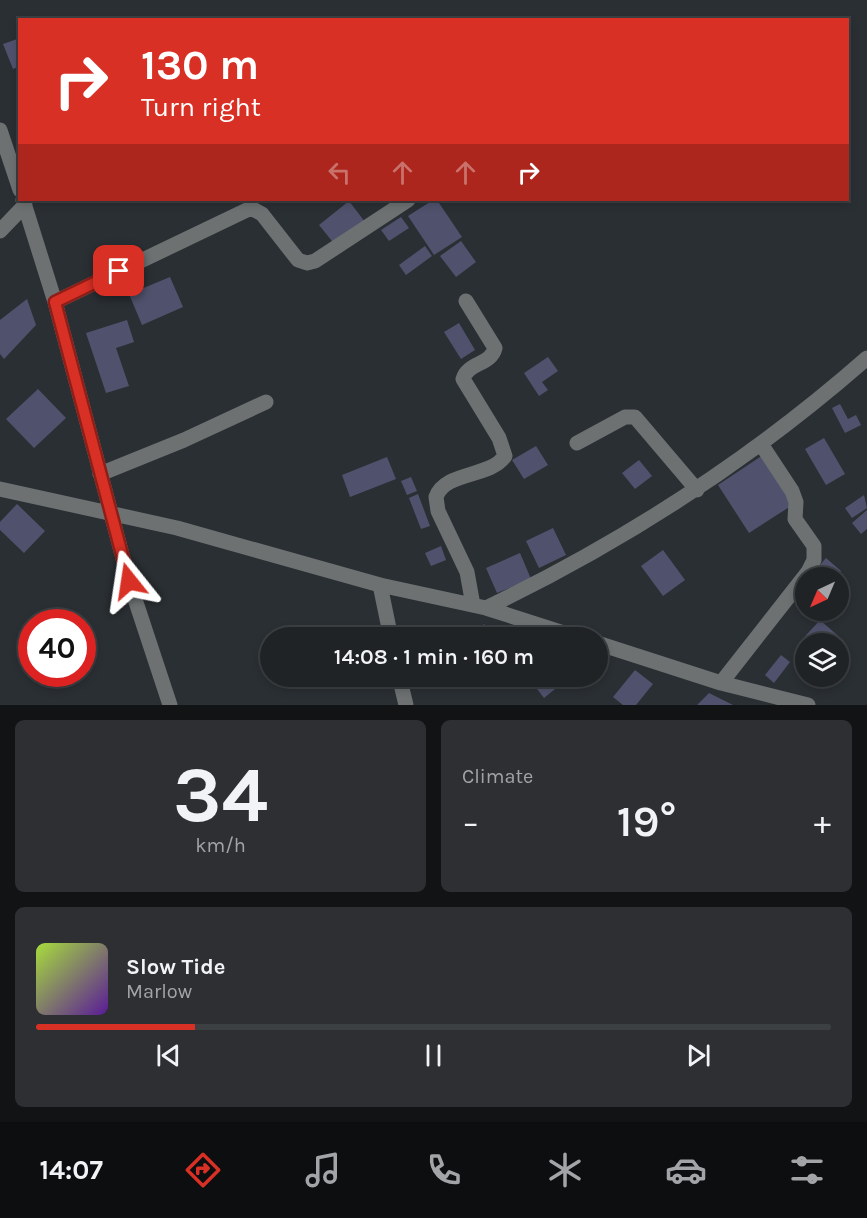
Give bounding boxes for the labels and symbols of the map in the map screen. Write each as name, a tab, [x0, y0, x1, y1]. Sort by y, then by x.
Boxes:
pin	[93, 245, 144, 296]
position arrow	[97, 549, 161, 613]
north arrow	[795, 567, 849, 621]
speed limit sign: 40	[18, 609, 96, 687]

